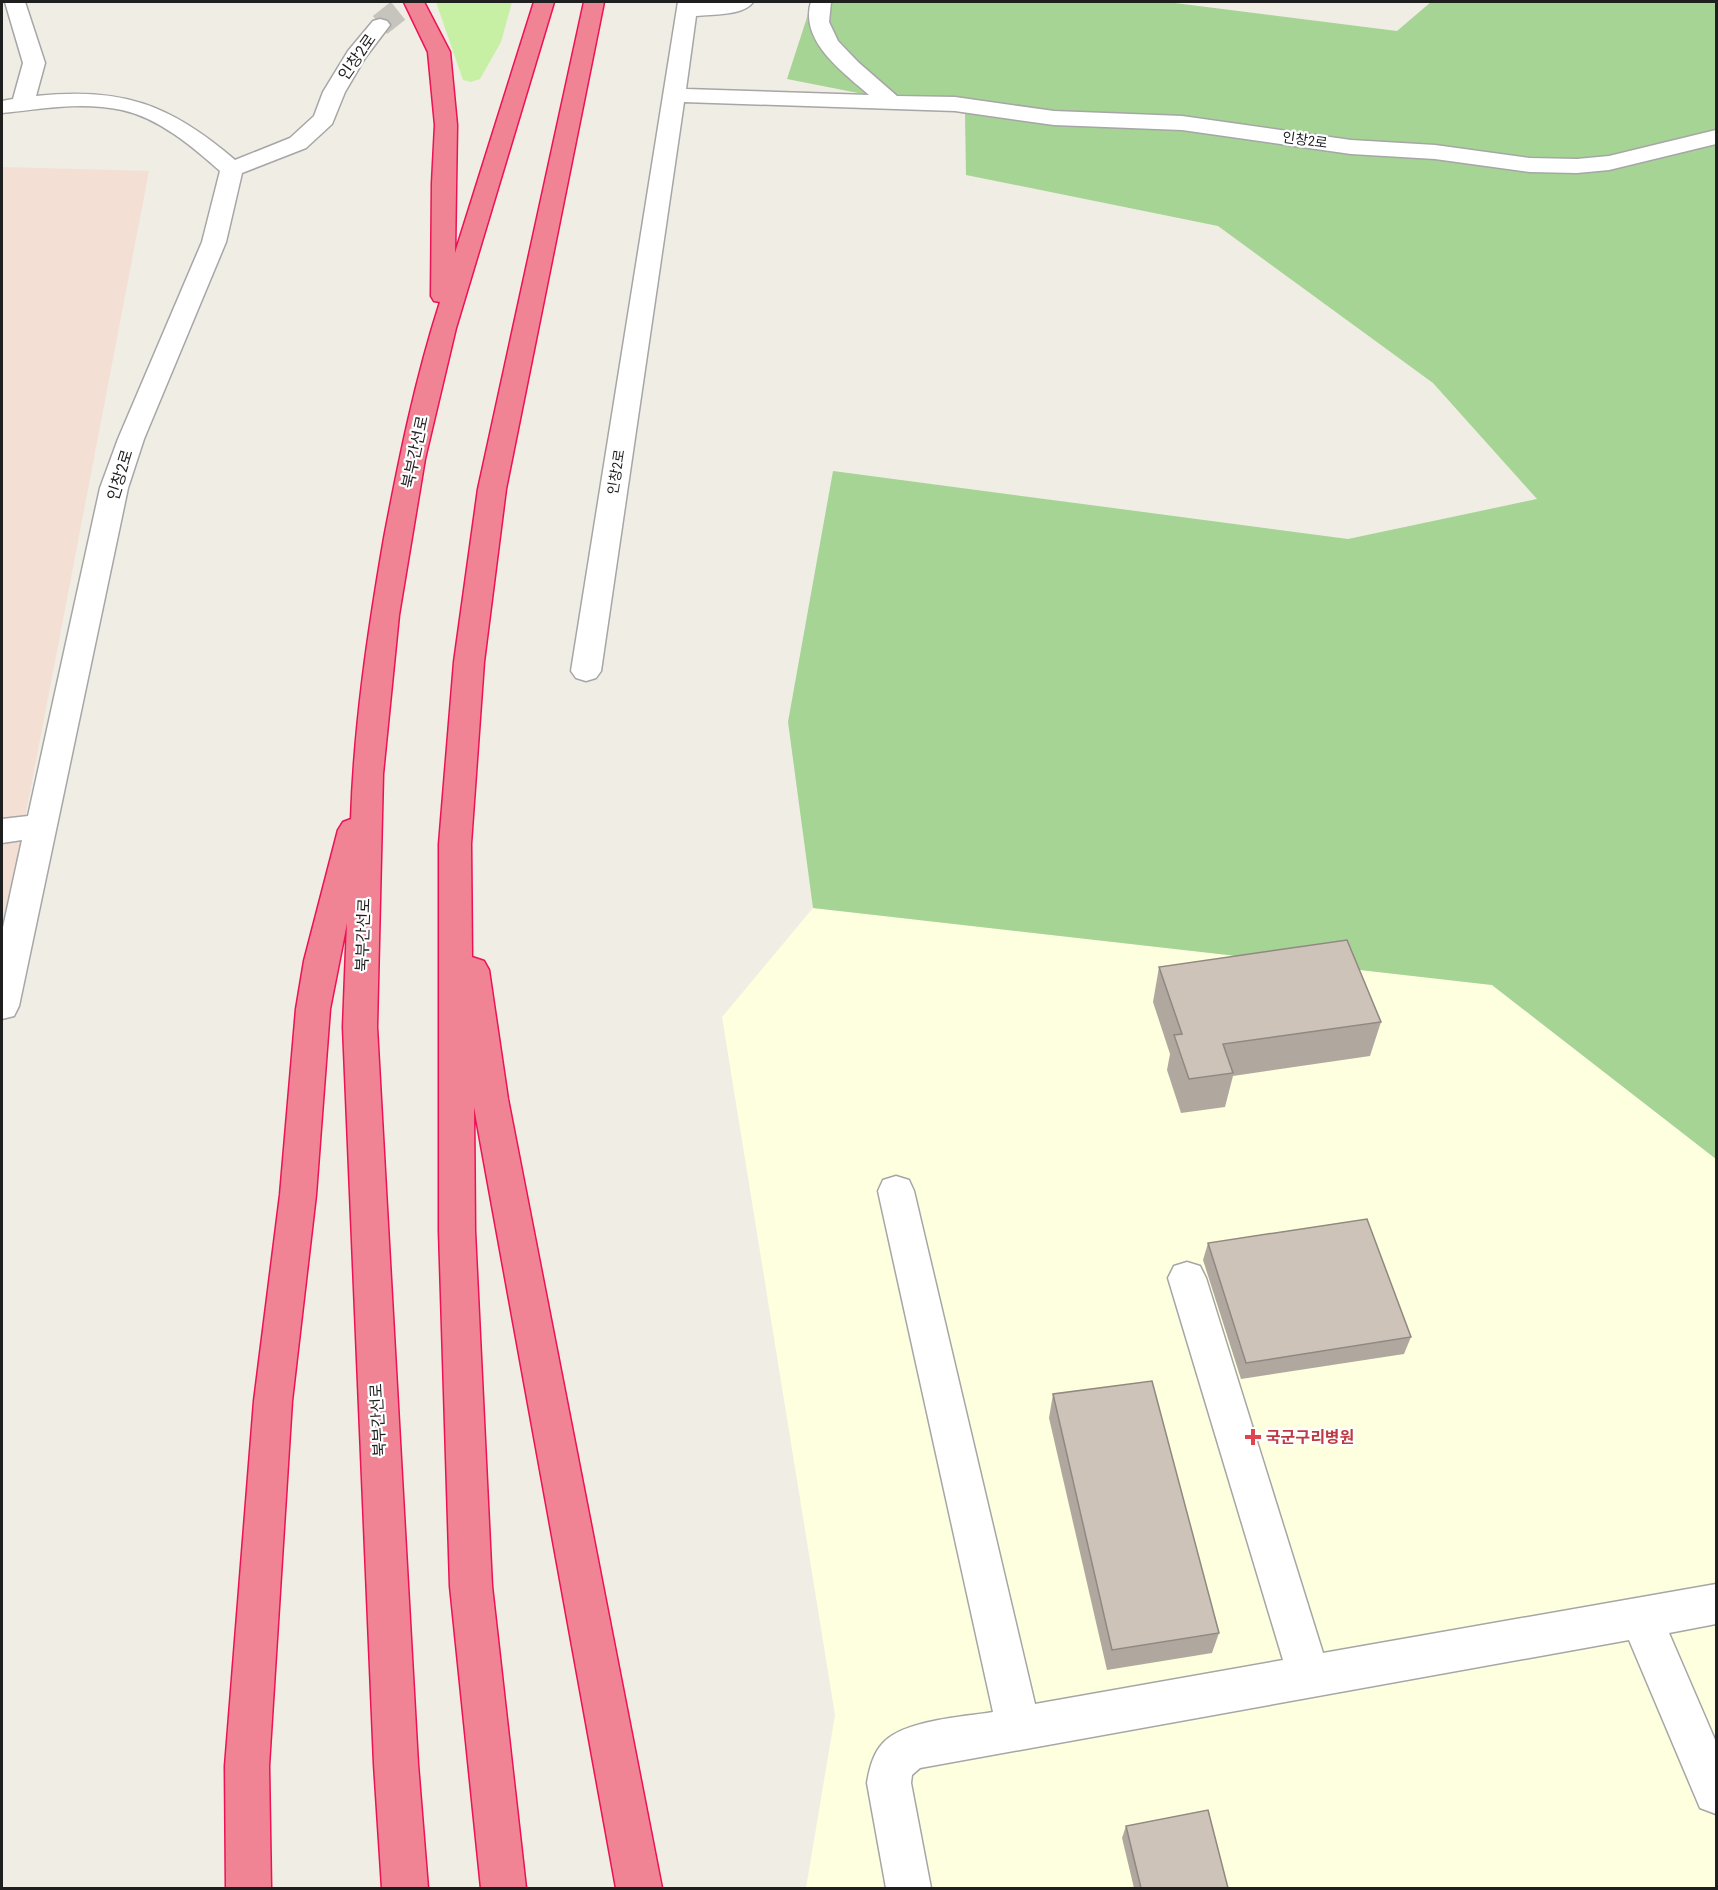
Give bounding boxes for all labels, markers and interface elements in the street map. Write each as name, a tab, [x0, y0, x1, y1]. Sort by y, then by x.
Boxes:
street label: 인창2로	[334, 30, 380, 84]
street label: 인창2로	[1281, 129, 1329, 151]
street label: 북부간선로	[398, 414, 432, 490]
street label: 인창2로	[103, 447, 137, 503]
street label: 인창2로	[605, 448, 627, 496]
street label: 북부간선로	[352, 898, 374, 972]
street label: 북부간선로	[367, 1382, 389, 1457]
marker: 국군구리병원	[1244, 1428, 1262, 1446]
place label: 국군구리병원	[1266, 1428, 1354, 1447]

